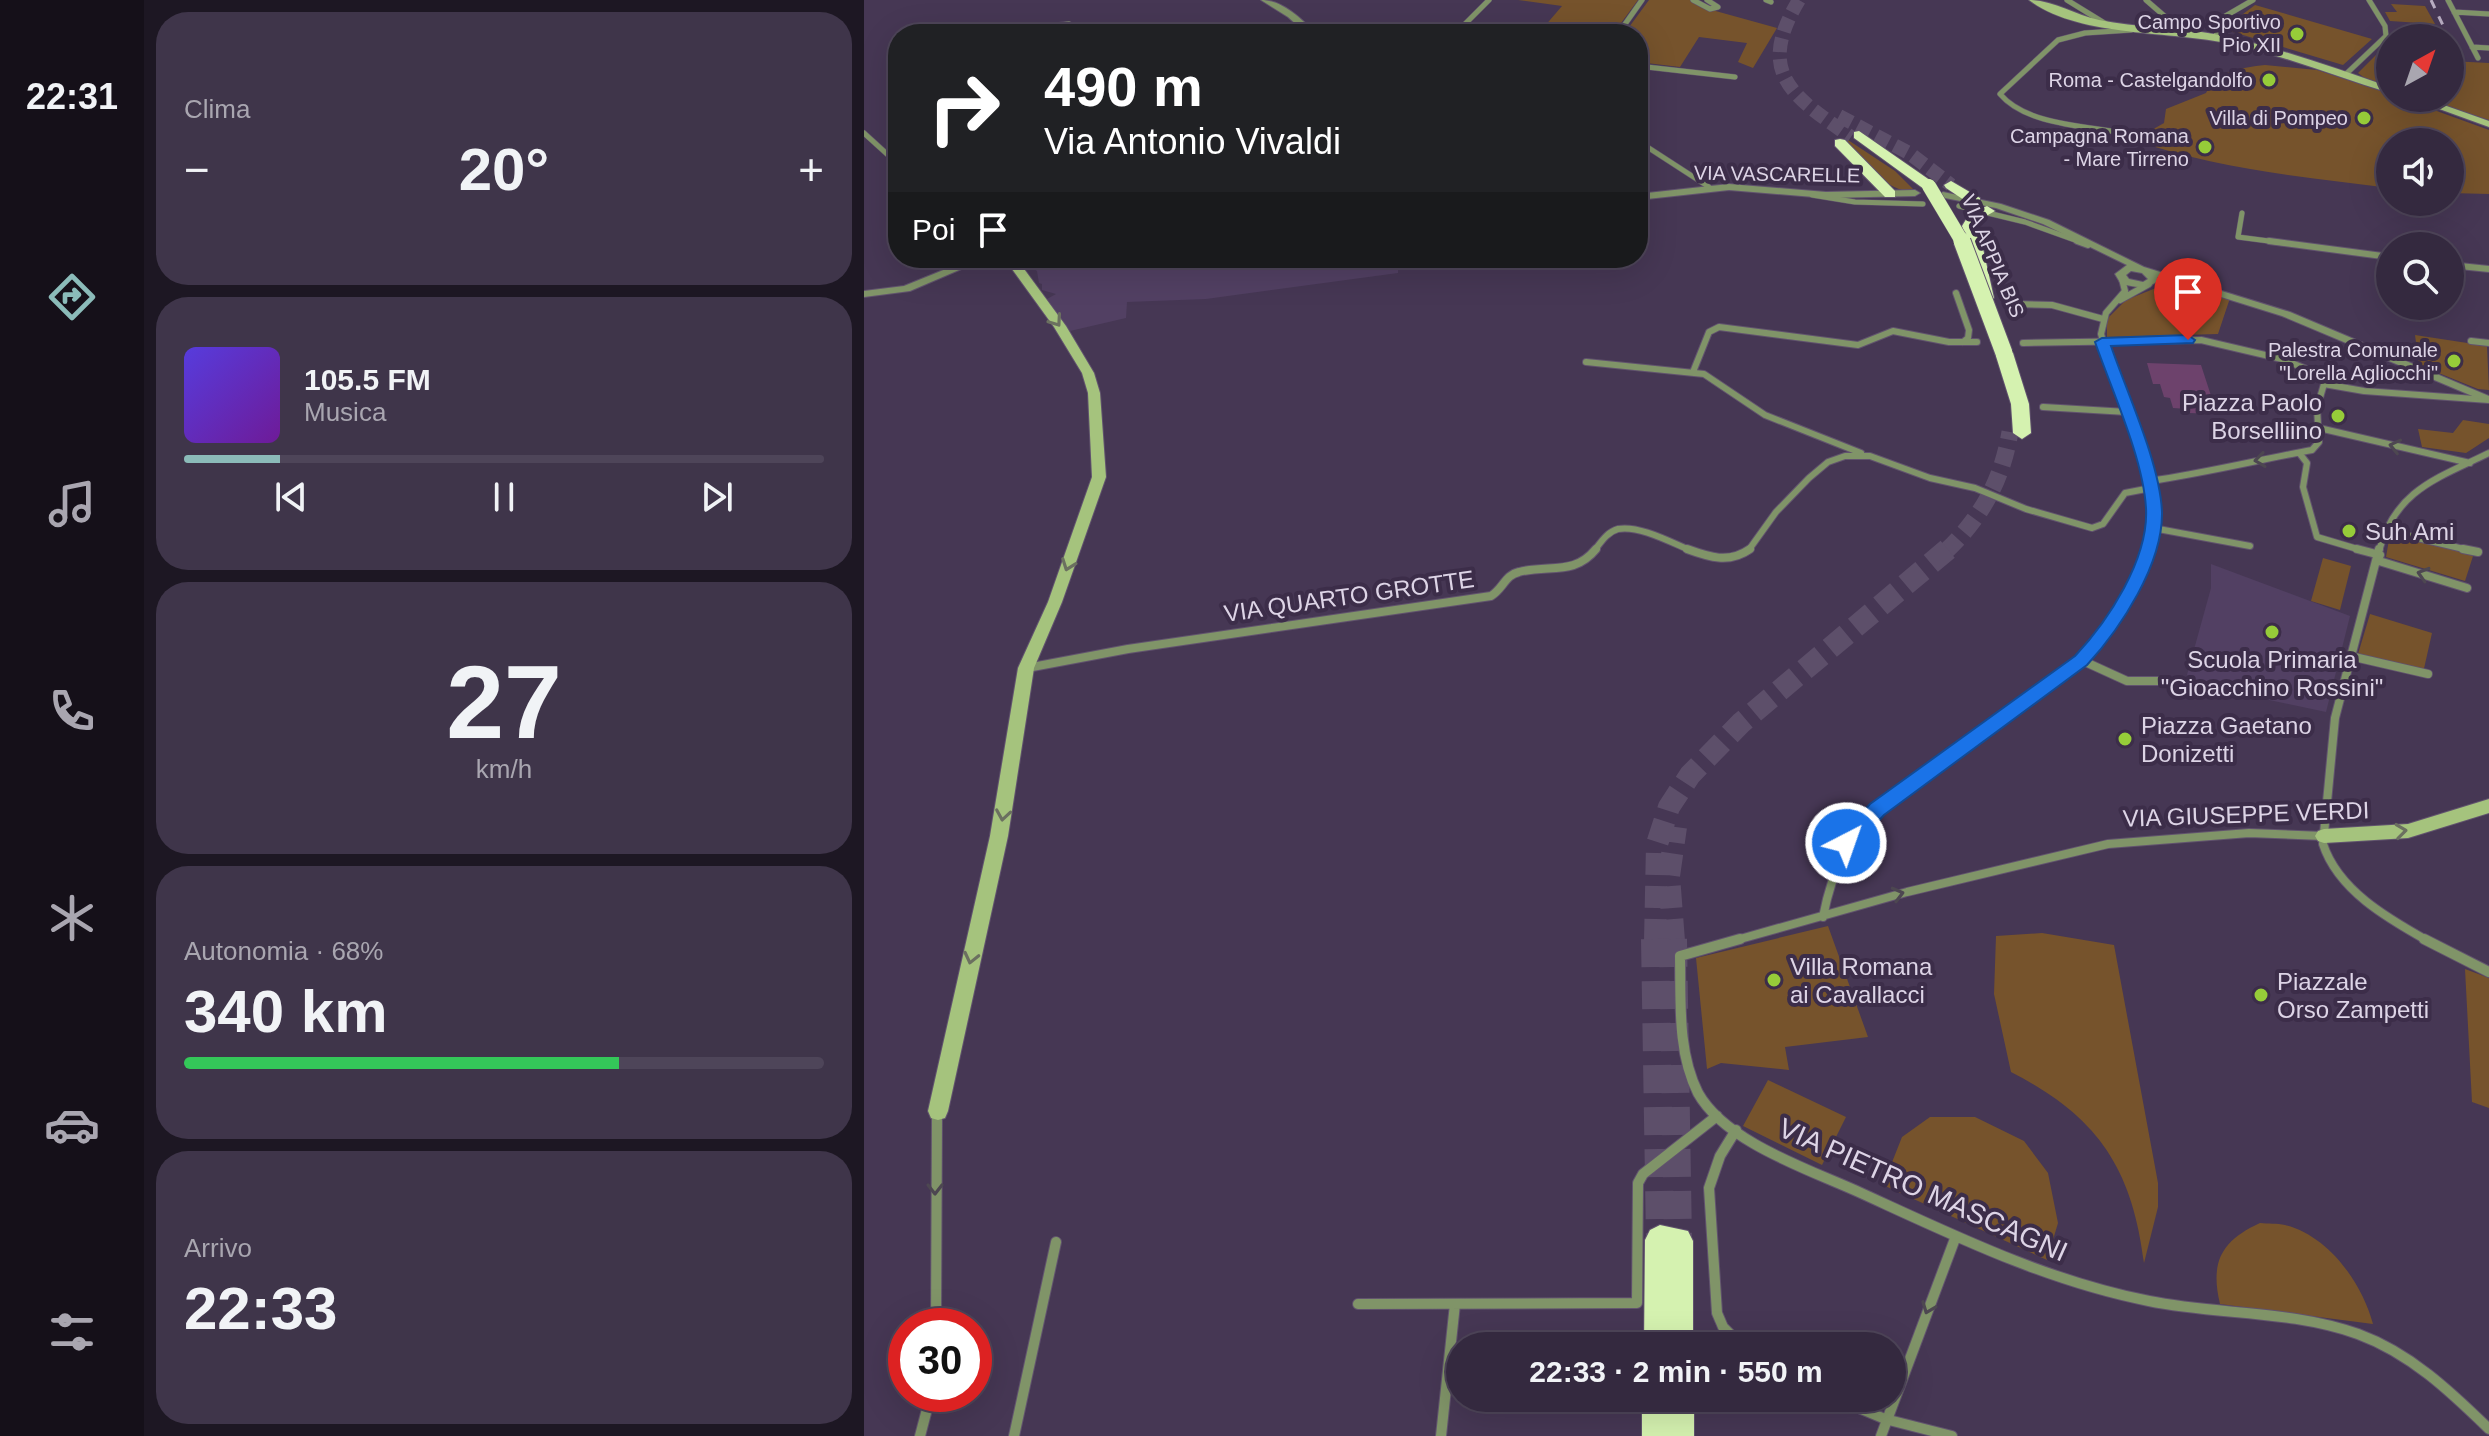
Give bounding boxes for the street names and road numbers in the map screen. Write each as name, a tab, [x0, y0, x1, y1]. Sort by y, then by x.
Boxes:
street label: VIA VASCARELLE	[1694, 162, 1860, 186]
street label: VIA APPIA BIS	[1957, 191, 2029, 321]
street label: VIA QUARTO GROTTE	[1222, 565, 1476, 627]
street label: VIA GIUSEPPE VERDI	[2122, 796, 2370, 832]
street label: VIA PIETRO MASCAGNI	[1774, 1112, 2072, 1268]

